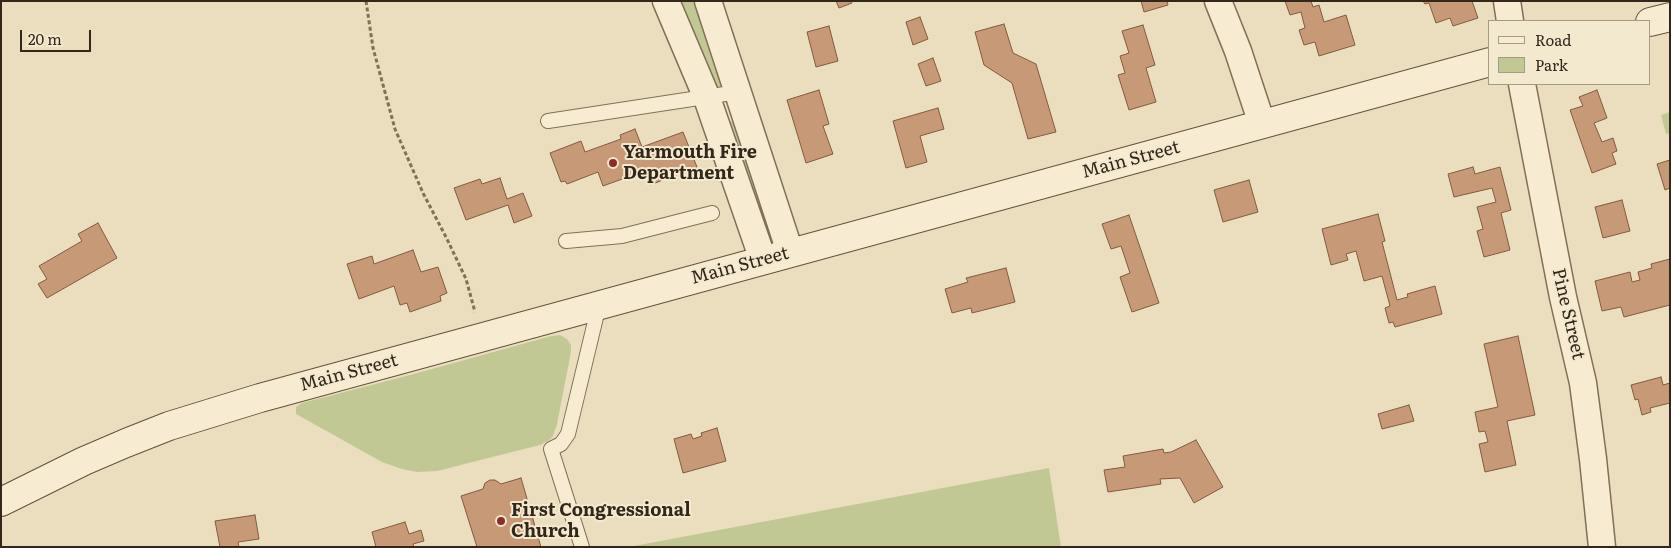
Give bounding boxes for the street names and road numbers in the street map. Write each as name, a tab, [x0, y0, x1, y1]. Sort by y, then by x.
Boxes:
street label: Main Street	[1080, 137, 1182, 183]
street label: Main Street	[689, 243, 791, 289]
street label: Pine Street	[1547, 266, 1589, 362]
street label: Main Street	[298, 350, 400, 396]

